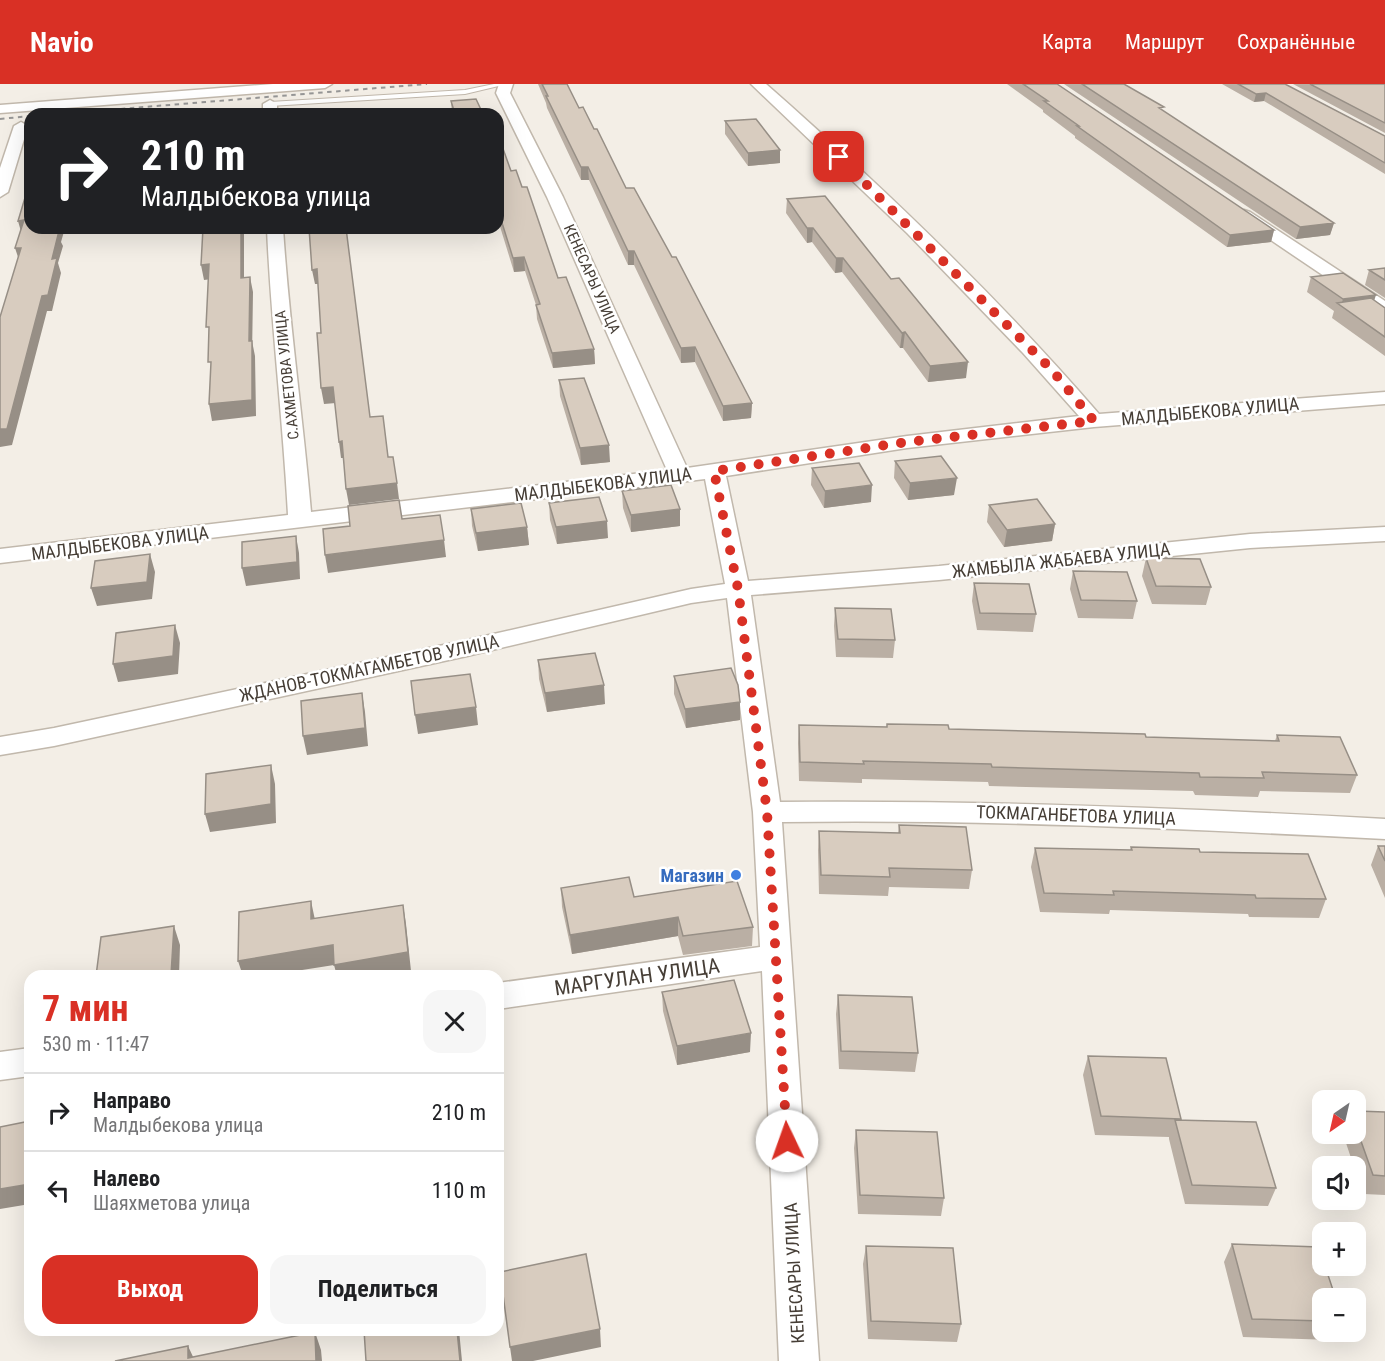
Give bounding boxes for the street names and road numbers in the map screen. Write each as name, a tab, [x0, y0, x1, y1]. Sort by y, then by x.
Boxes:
street label: КЕНЕСАРЫ УЛИЦА	[560, 222, 624, 337]
street label: С.АХМЕТОВА УЛИЦА	[271, 309, 303, 441]
street label: МАЛДЫБЕКОВА УЛИЦА	[1120, 393, 1300, 429]
street label: МАЛДЫБЕКОВА УЛИЦА	[513, 463, 693, 505]
street label: МАЛДЫБЕКОВА УЛИЦА	[30, 522, 210, 564]
street label: ЖАМБЫЛА ЖАБАЕВА УЛИЦА	[951, 538, 1172, 582]
street label: ЖДАНОВ-ТОКМАГАМБЕТОВ УЛИЦА	[237, 630, 501, 706]
street label: ТОКМАГАНБЕТОВА УЛИЦА	[976, 801, 1177, 829]
street label: МАРГУЛАН УЛИЦА	[553, 954, 721, 1000]
street label: КЕНЕСАРЫ УЛИЦА	[780, 1201, 808, 1344]

